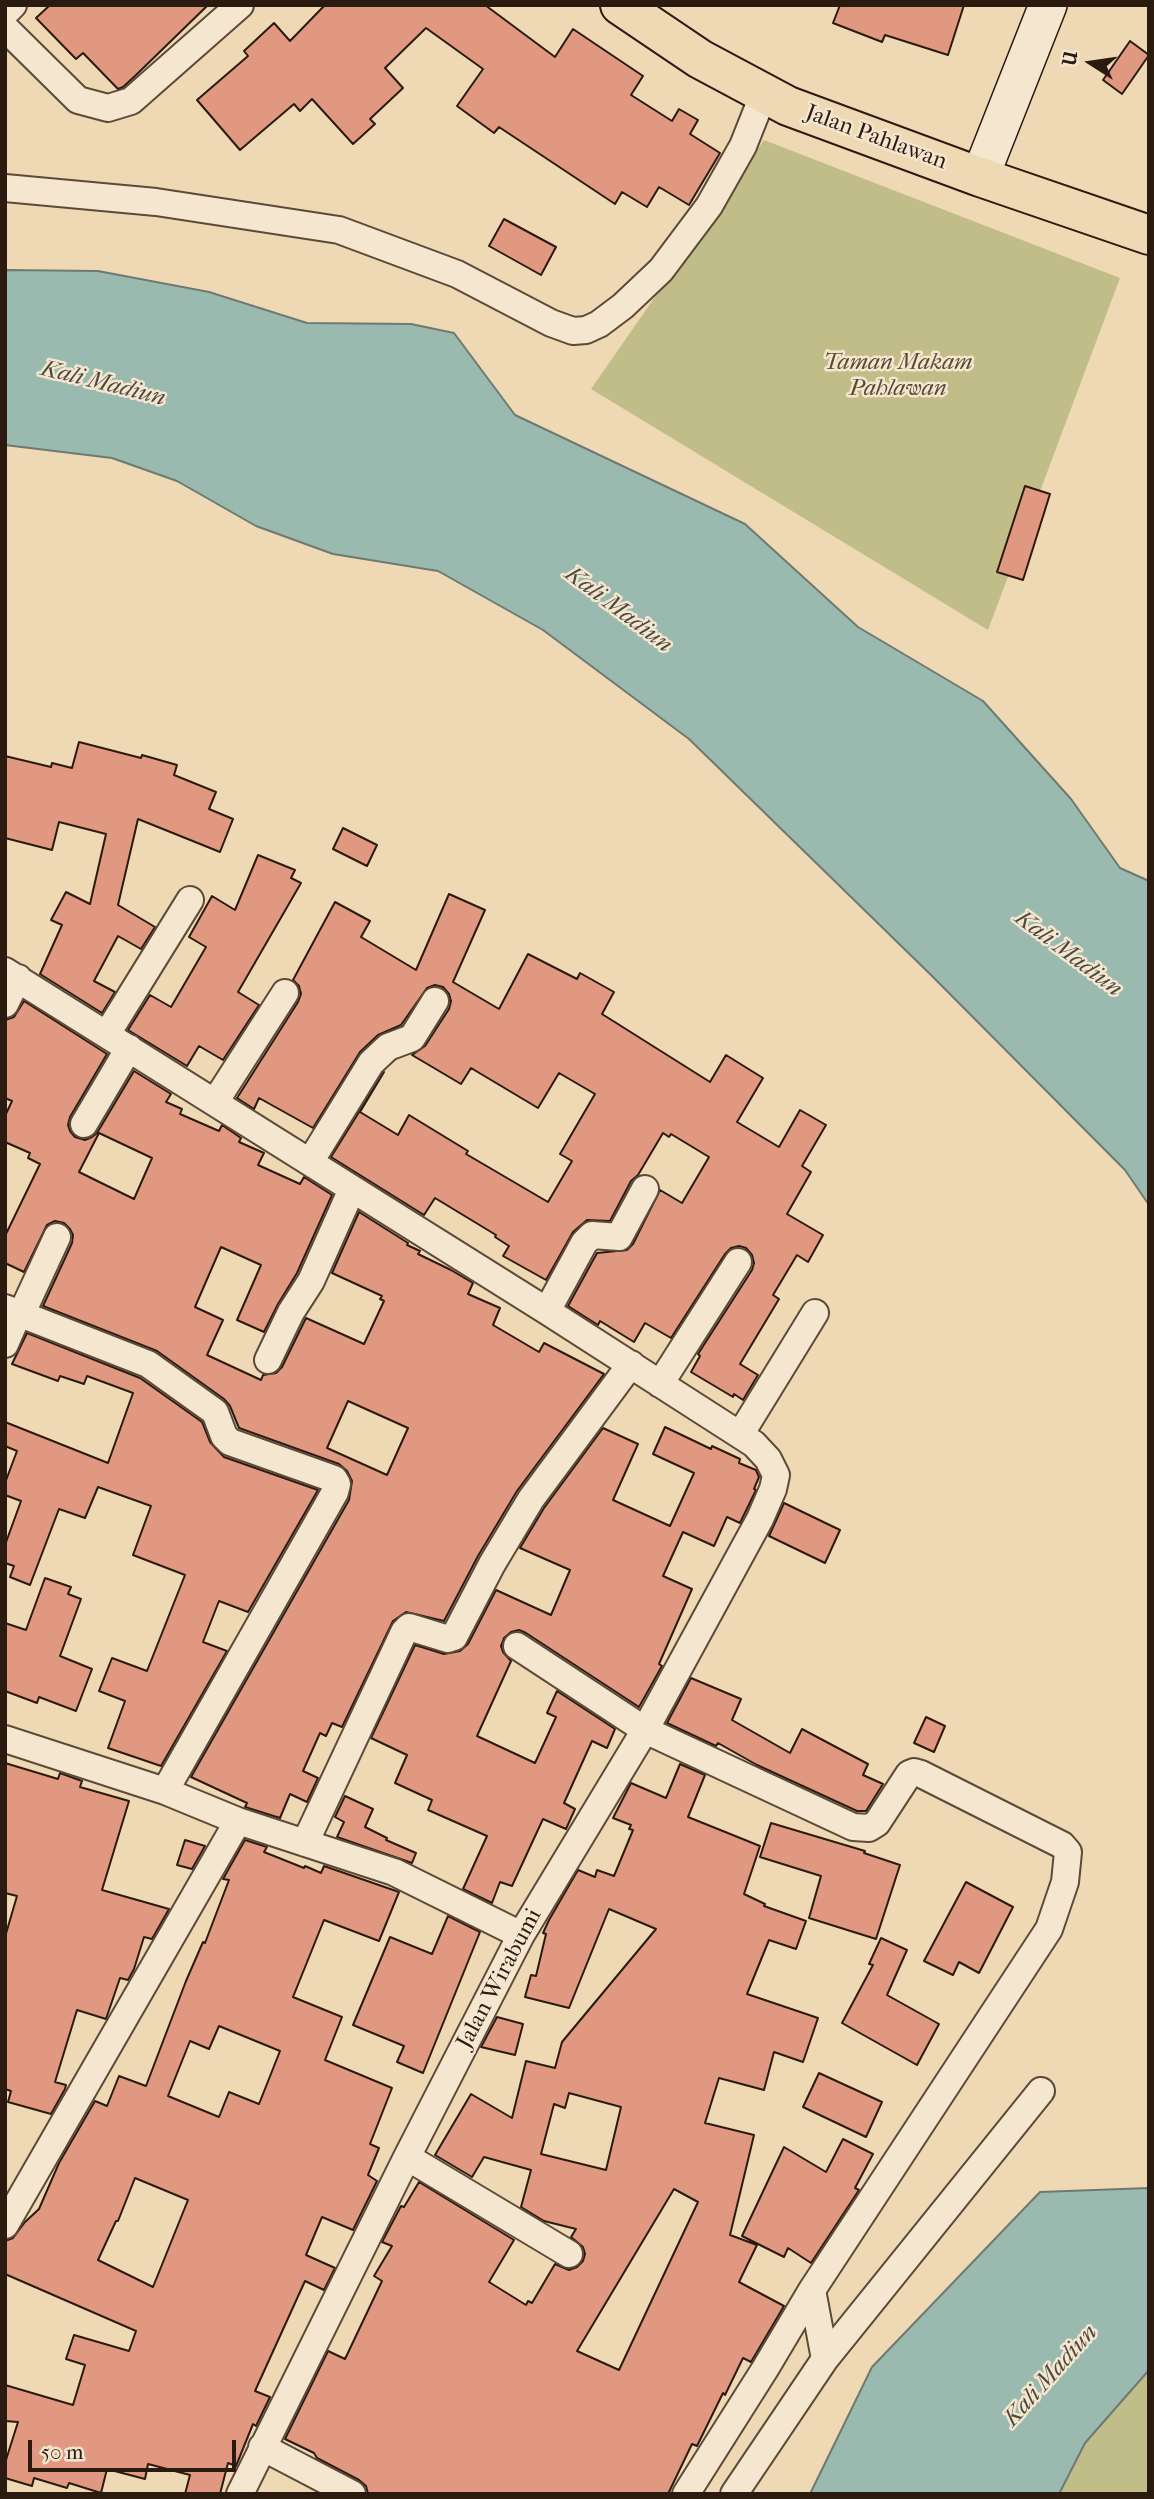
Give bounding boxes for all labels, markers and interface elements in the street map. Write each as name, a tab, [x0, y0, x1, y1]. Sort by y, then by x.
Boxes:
north arrow	[1056, 28, 1126, 98]
text: U	[1058, 49, 1083, 68]
street label: Jalan Pahlawan	[801, 100, 951, 176]
park label: Taman Makam Pahlawan	[823, 349, 973, 403]
water label: Kali Madiun	[38, 355, 168, 413]
water label: Kali Madiun	[559, 560, 677, 660]
water label: Kali Madiun	[1009, 904, 1127, 1004]
street label: Jalan Wirabumi	[452, 1904, 548, 2054]
water label: Kali Madiun	[998, 2319, 1104, 2433]
scale bar	[32, 2426, 240, 2470]
text: 50 m	[41, 2440, 84, 2464]

